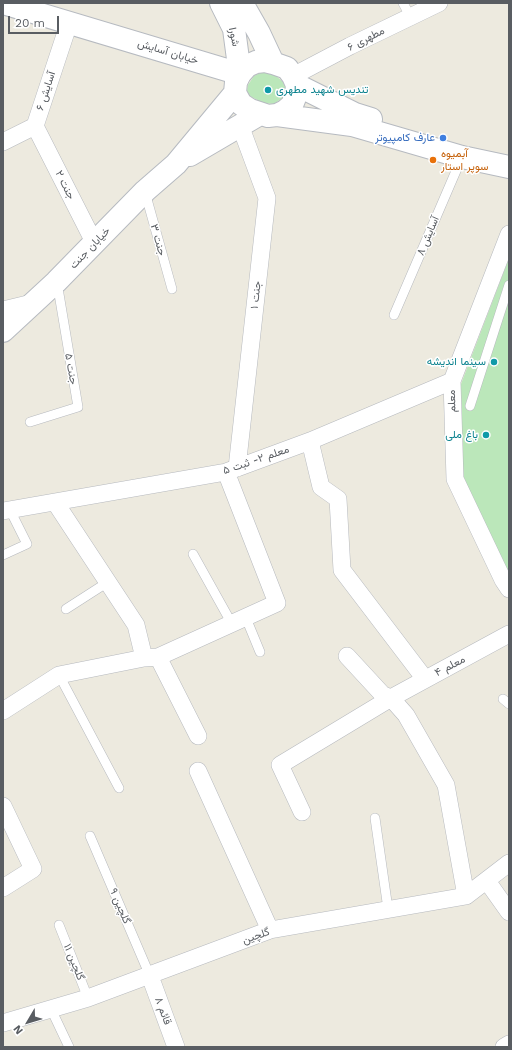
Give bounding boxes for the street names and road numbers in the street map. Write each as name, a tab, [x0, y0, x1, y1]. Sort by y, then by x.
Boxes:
street label: مطهری ۶	[345, 24, 387, 54]
street label: شورا	[226, 26, 242, 48]
street label: خیابان آسایش	[136, 37, 200, 67]
street label: آسایش ۶	[34, 70, 58, 112]
street label: جنت ۲	[52, 168, 78, 202]
street label: آسایش ۸	[414, 214, 442, 258]
street label: جنت ۳	[147, 223, 169, 257]
street label: خیابان جنت	[67, 224, 113, 272]
street label: جنت ۱	[248, 280, 264, 310]
street label: جنت ۵	[62, 352, 80, 386]
street label: معلم	[445, 389, 459, 413]
street label: معلم ۲- ثبت ۵	[221, 443, 291, 477]
street label: معلم ۴	[432, 653, 468, 679]
street label: گلچین ۹	[107, 886, 133, 926]
street label: گلچین	[241, 925, 271, 947]
street label: گلچین ۱۱	[61, 942, 87, 982]
street label: قائم ۸	[152, 995, 174, 1027]

